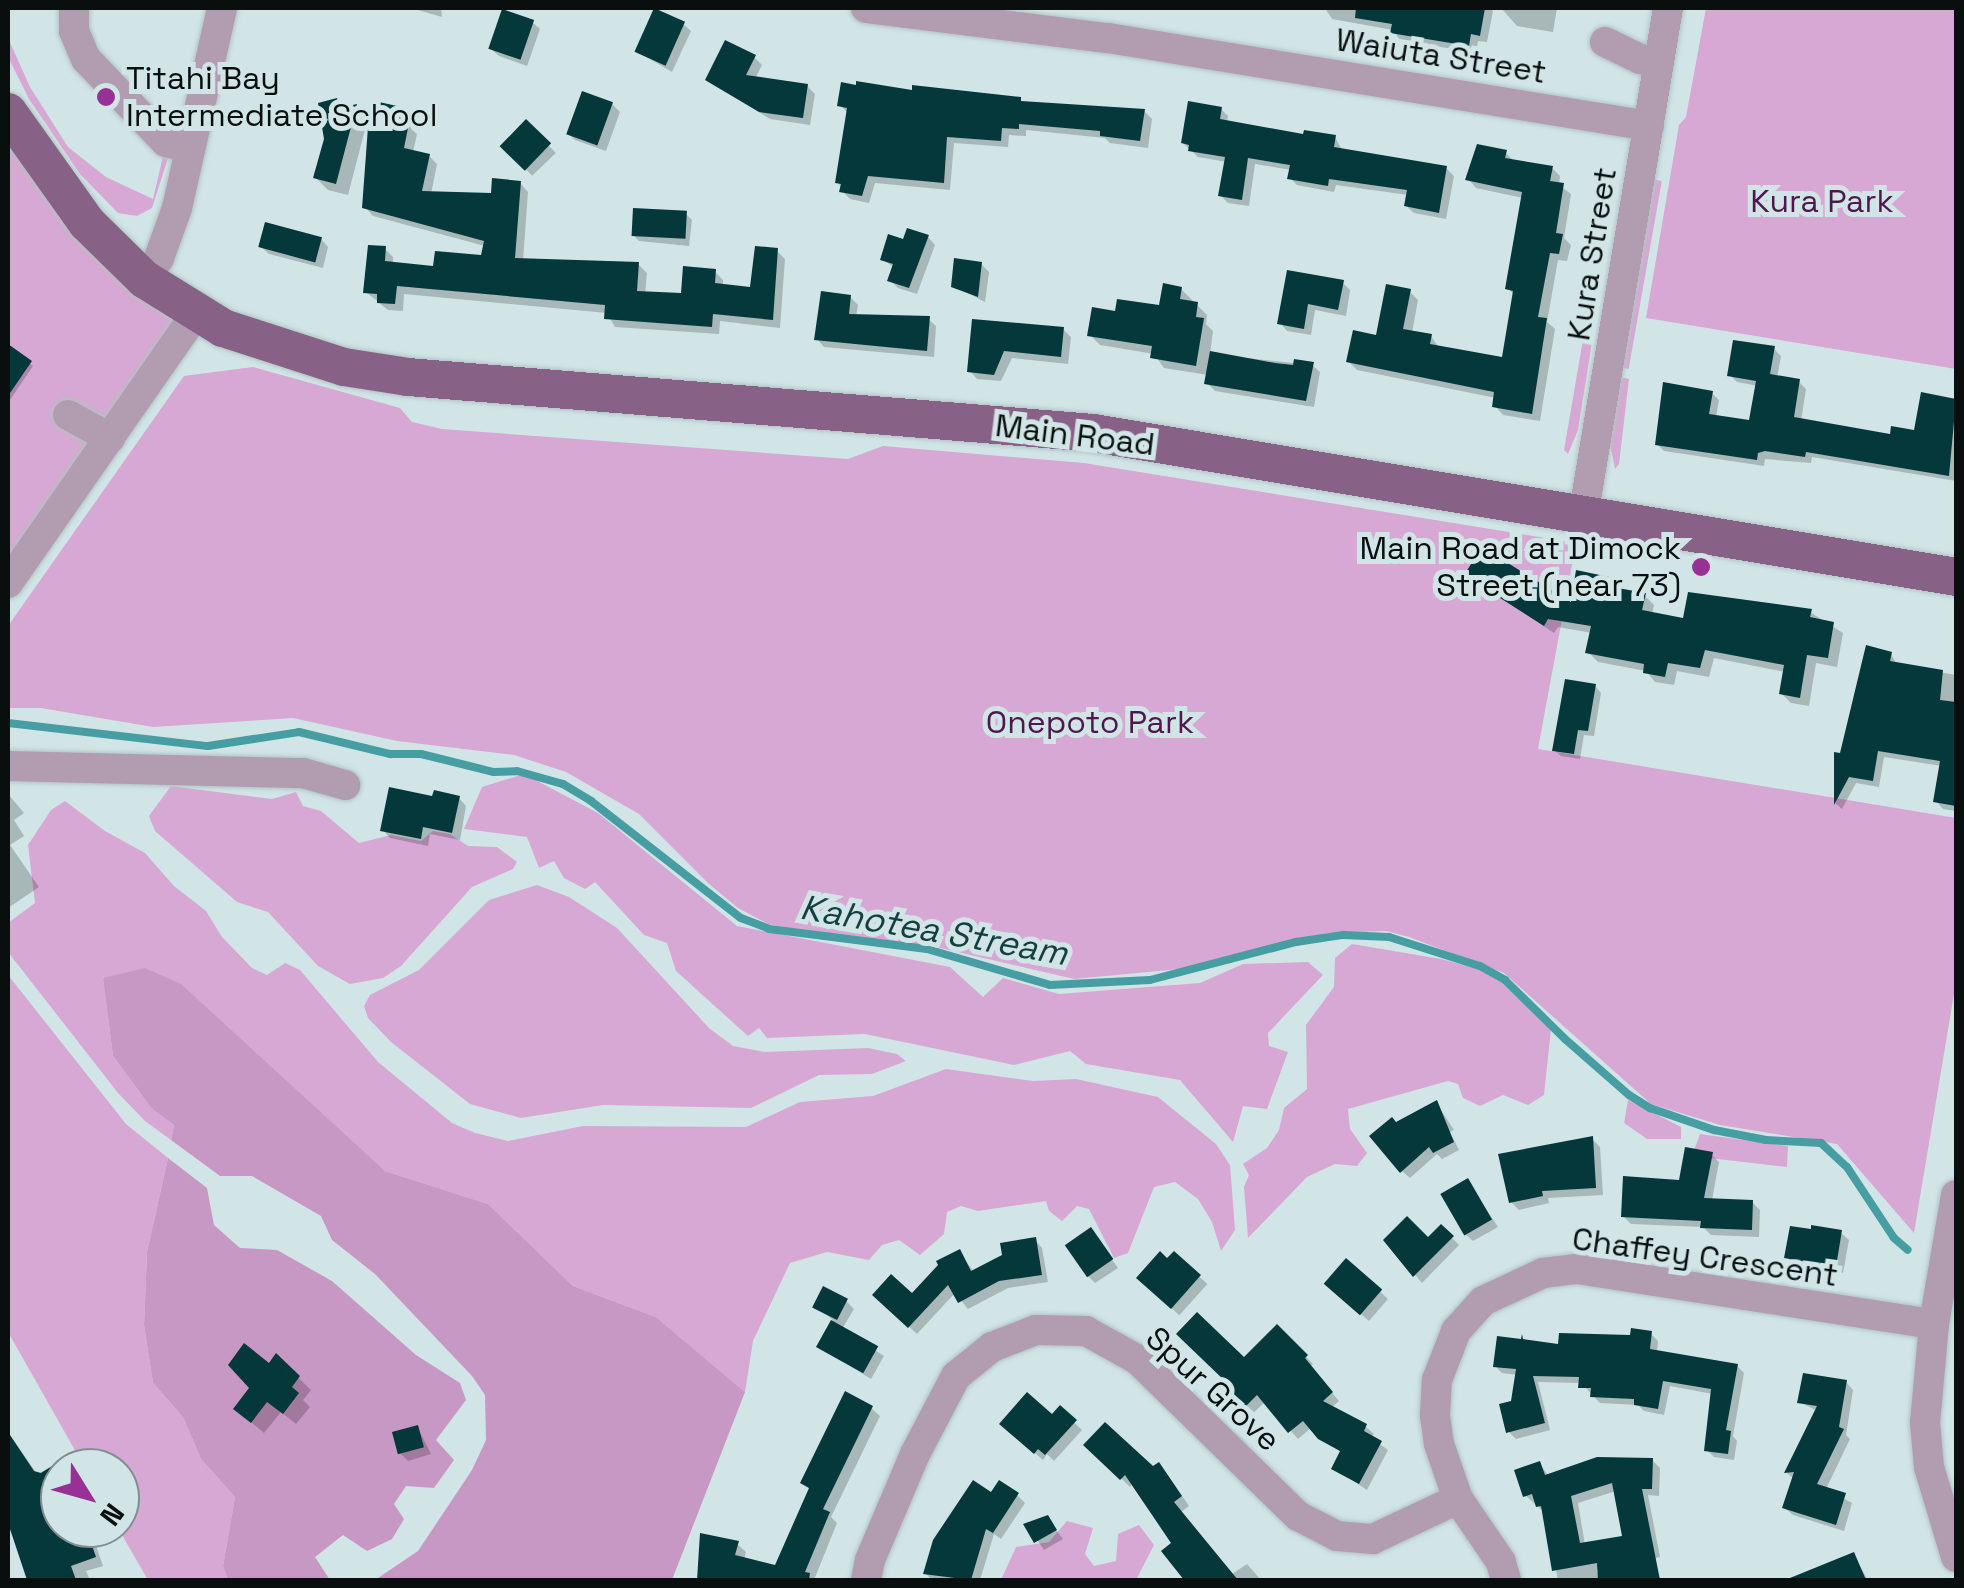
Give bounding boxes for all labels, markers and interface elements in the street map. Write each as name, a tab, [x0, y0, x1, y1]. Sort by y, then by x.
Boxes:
street label: Waiuta Street	[1333, 20, 1549, 92]
place label: Titahi Bay Intermediate School	[126, 60, 437, 135]
marker: Titahi Bay Intermediate School	[95, 86, 117, 108]
street label: Kura Street	[1559, 165, 1625, 343]
park label: Kura Park	[1750, 182, 1894, 220]
street label: Main Road	[993, 406, 1157, 464]
place label: Main Road at Dimock Street (near 73)	[1359, 530, 1681, 605]
marker: Main Road at Dimock Street (near 73)	[1690, 556, 1712, 578]
park label: Onepoto Park	[986, 703, 1194, 741]
water label: Kahotea Stream	[797, 886, 1071, 974]
street label: Chaffey Crescent	[1570, 1219, 1840, 1295]
street label: Spur Grove	[1138, 1319, 1288, 1459]
north arrow	[40, 1448, 140, 1548]
text: N	[92, 1497, 132, 1533]

